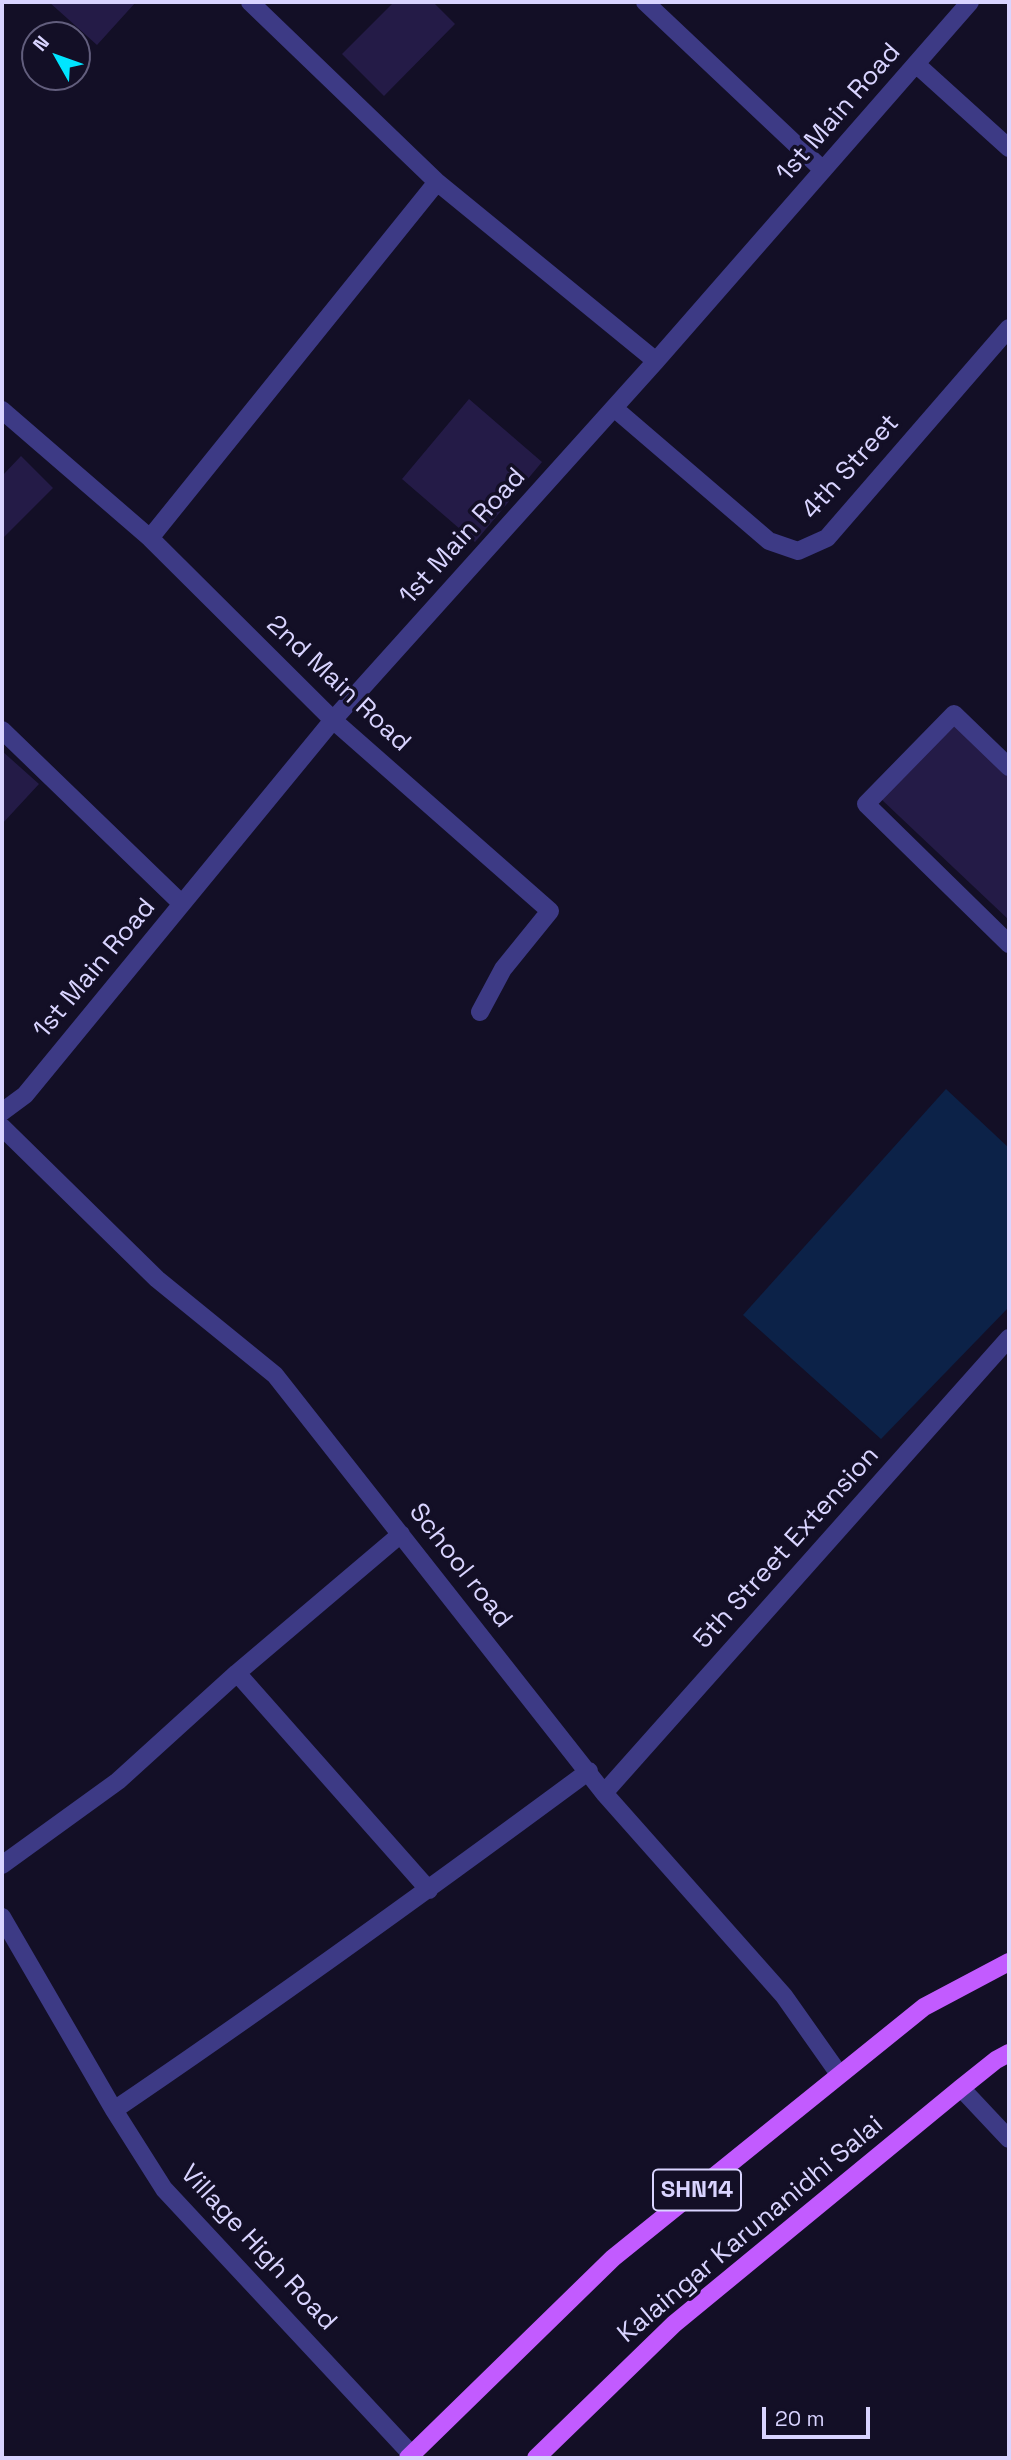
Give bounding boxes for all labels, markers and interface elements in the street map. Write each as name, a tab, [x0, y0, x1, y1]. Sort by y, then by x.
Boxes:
north arrow	[21, 21, 91, 91]
text: N	[27, 31, 55, 56]
street label: 1st Main Road	[770, 37, 908, 189]
street label: 4th Street	[796, 408, 906, 526]
street label: 1st Main Road	[393, 462, 533, 612]
street label: 2nd Main Road	[260, 609, 416, 759]
street label: 1st Main Road	[27, 893, 163, 1045]
street label: 5th Street Extension	[688, 1440, 886, 1656]
street label: School road	[402, 1498, 518, 1634]
street label: Kalaingar Karunanidhi Salai	[612, 2110, 890, 2350]
street label: Village High Road	[173, 2159, 343, 2337]
road number: SHN14	[653, 2169, 741, 2210]
scale bar	[766, 2394, 874, 2438]
text: 20 m	[775, 2405, 825, 2432]

